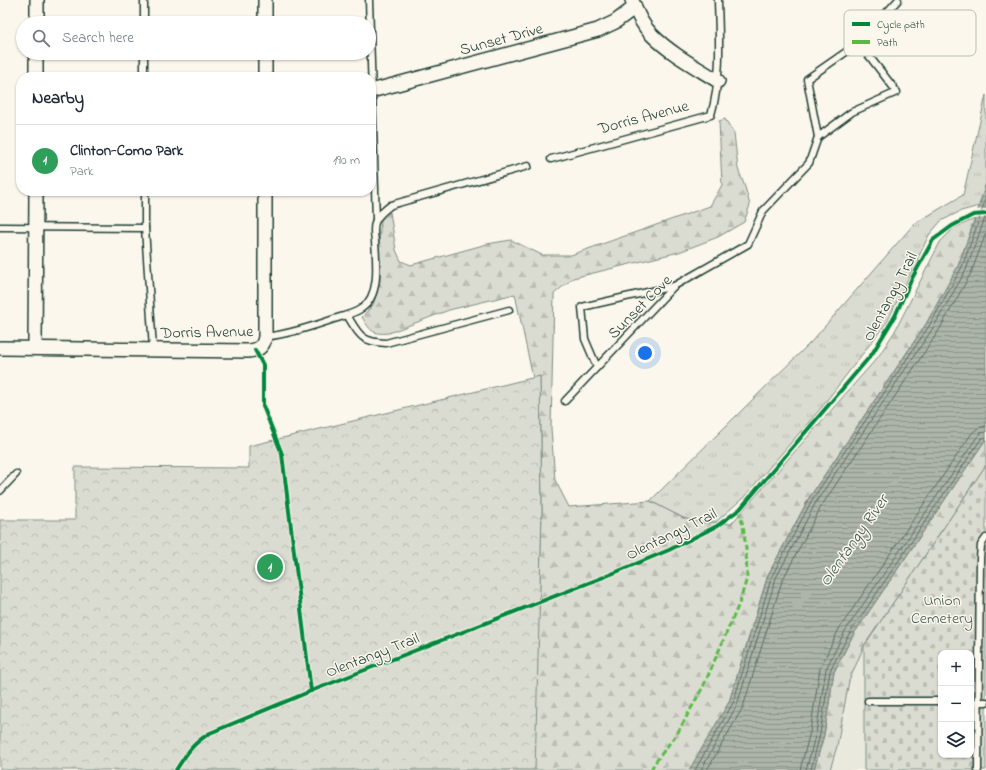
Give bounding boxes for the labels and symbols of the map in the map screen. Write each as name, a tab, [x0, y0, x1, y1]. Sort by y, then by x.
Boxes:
legend	[844, 10, 976, 56]
street label: Sunset Drive	[457, 17, 547, 63]
text: Cycle path	[877, 17, 925, 34]
text: Path	[877, 35, 898, 51]
street label: Dorris Avenue	[595, 94, 692, 142]
street label: Olentangy Trail	[857, 248, 925, 346]
street label: Sunset Cove	[603, 269, 679, 345]
street label: Dorris Avenue	[159, 320, 254, 346]
your location	[635, 343, 655, 363]
water label: Olentangy River	[813, 488, 898, 592]
street label: Olentangy Trail	[622, 502, 722, 567]
pin: 1	[257, 552, 283, 582]
park label: Union Cemetery	[911, 589, 973, 631]
street label: Olentangy Trail	[322, 627, 423, 685]

